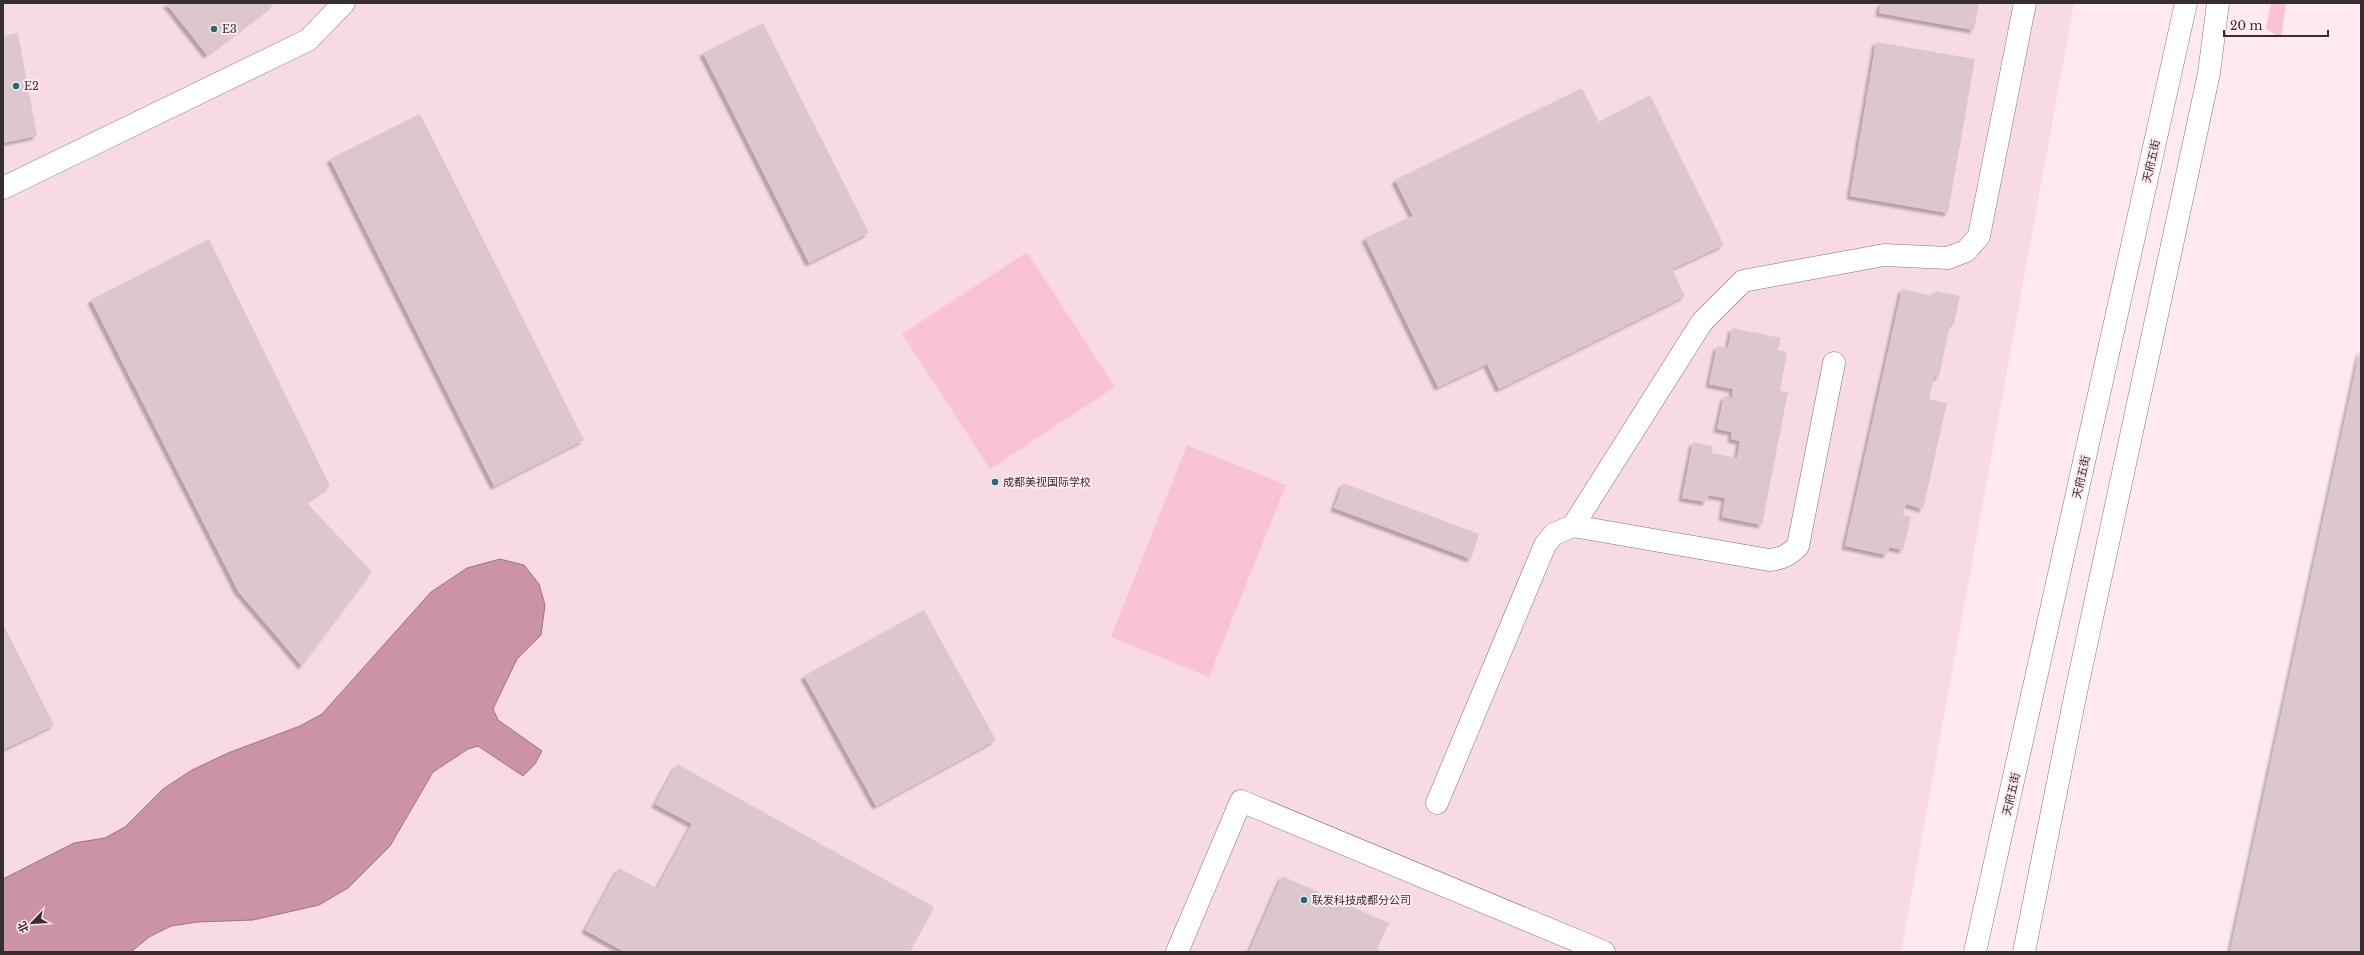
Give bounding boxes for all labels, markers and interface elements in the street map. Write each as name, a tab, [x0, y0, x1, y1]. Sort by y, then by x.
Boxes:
scale bar	[2224, 12, 2328, 38]
text: 20 m	[2230, 18, 2262, 33]
place label: E3	[222, 22, 237, 36]
marker: E3	[209, 24, 219, 34]
place label: E2	[24, 79, 39, 93]
marker: E2	[11, 81, 21, 91]
street label: 天府五街	[2139, 138, 2163, 184]
street label: 天府五街	[2069, 454, 2093, 500]
place label: 成都美视国际学校	[1003, 475, 1091, 489]
marker: 成都美视国际学校	[990, 477, 1000, 487]
street label: 天府五街	[1999, 771, 2023, 817]
place label: 联发科技成都分公司	[1312, 893, 1411, 907]
marker: 联发科技成都分公司	[1299, 895, 1309, 905]
north arrow	[12, 903, 52, 943]
text: 北	[14, 919, 32, 935]

